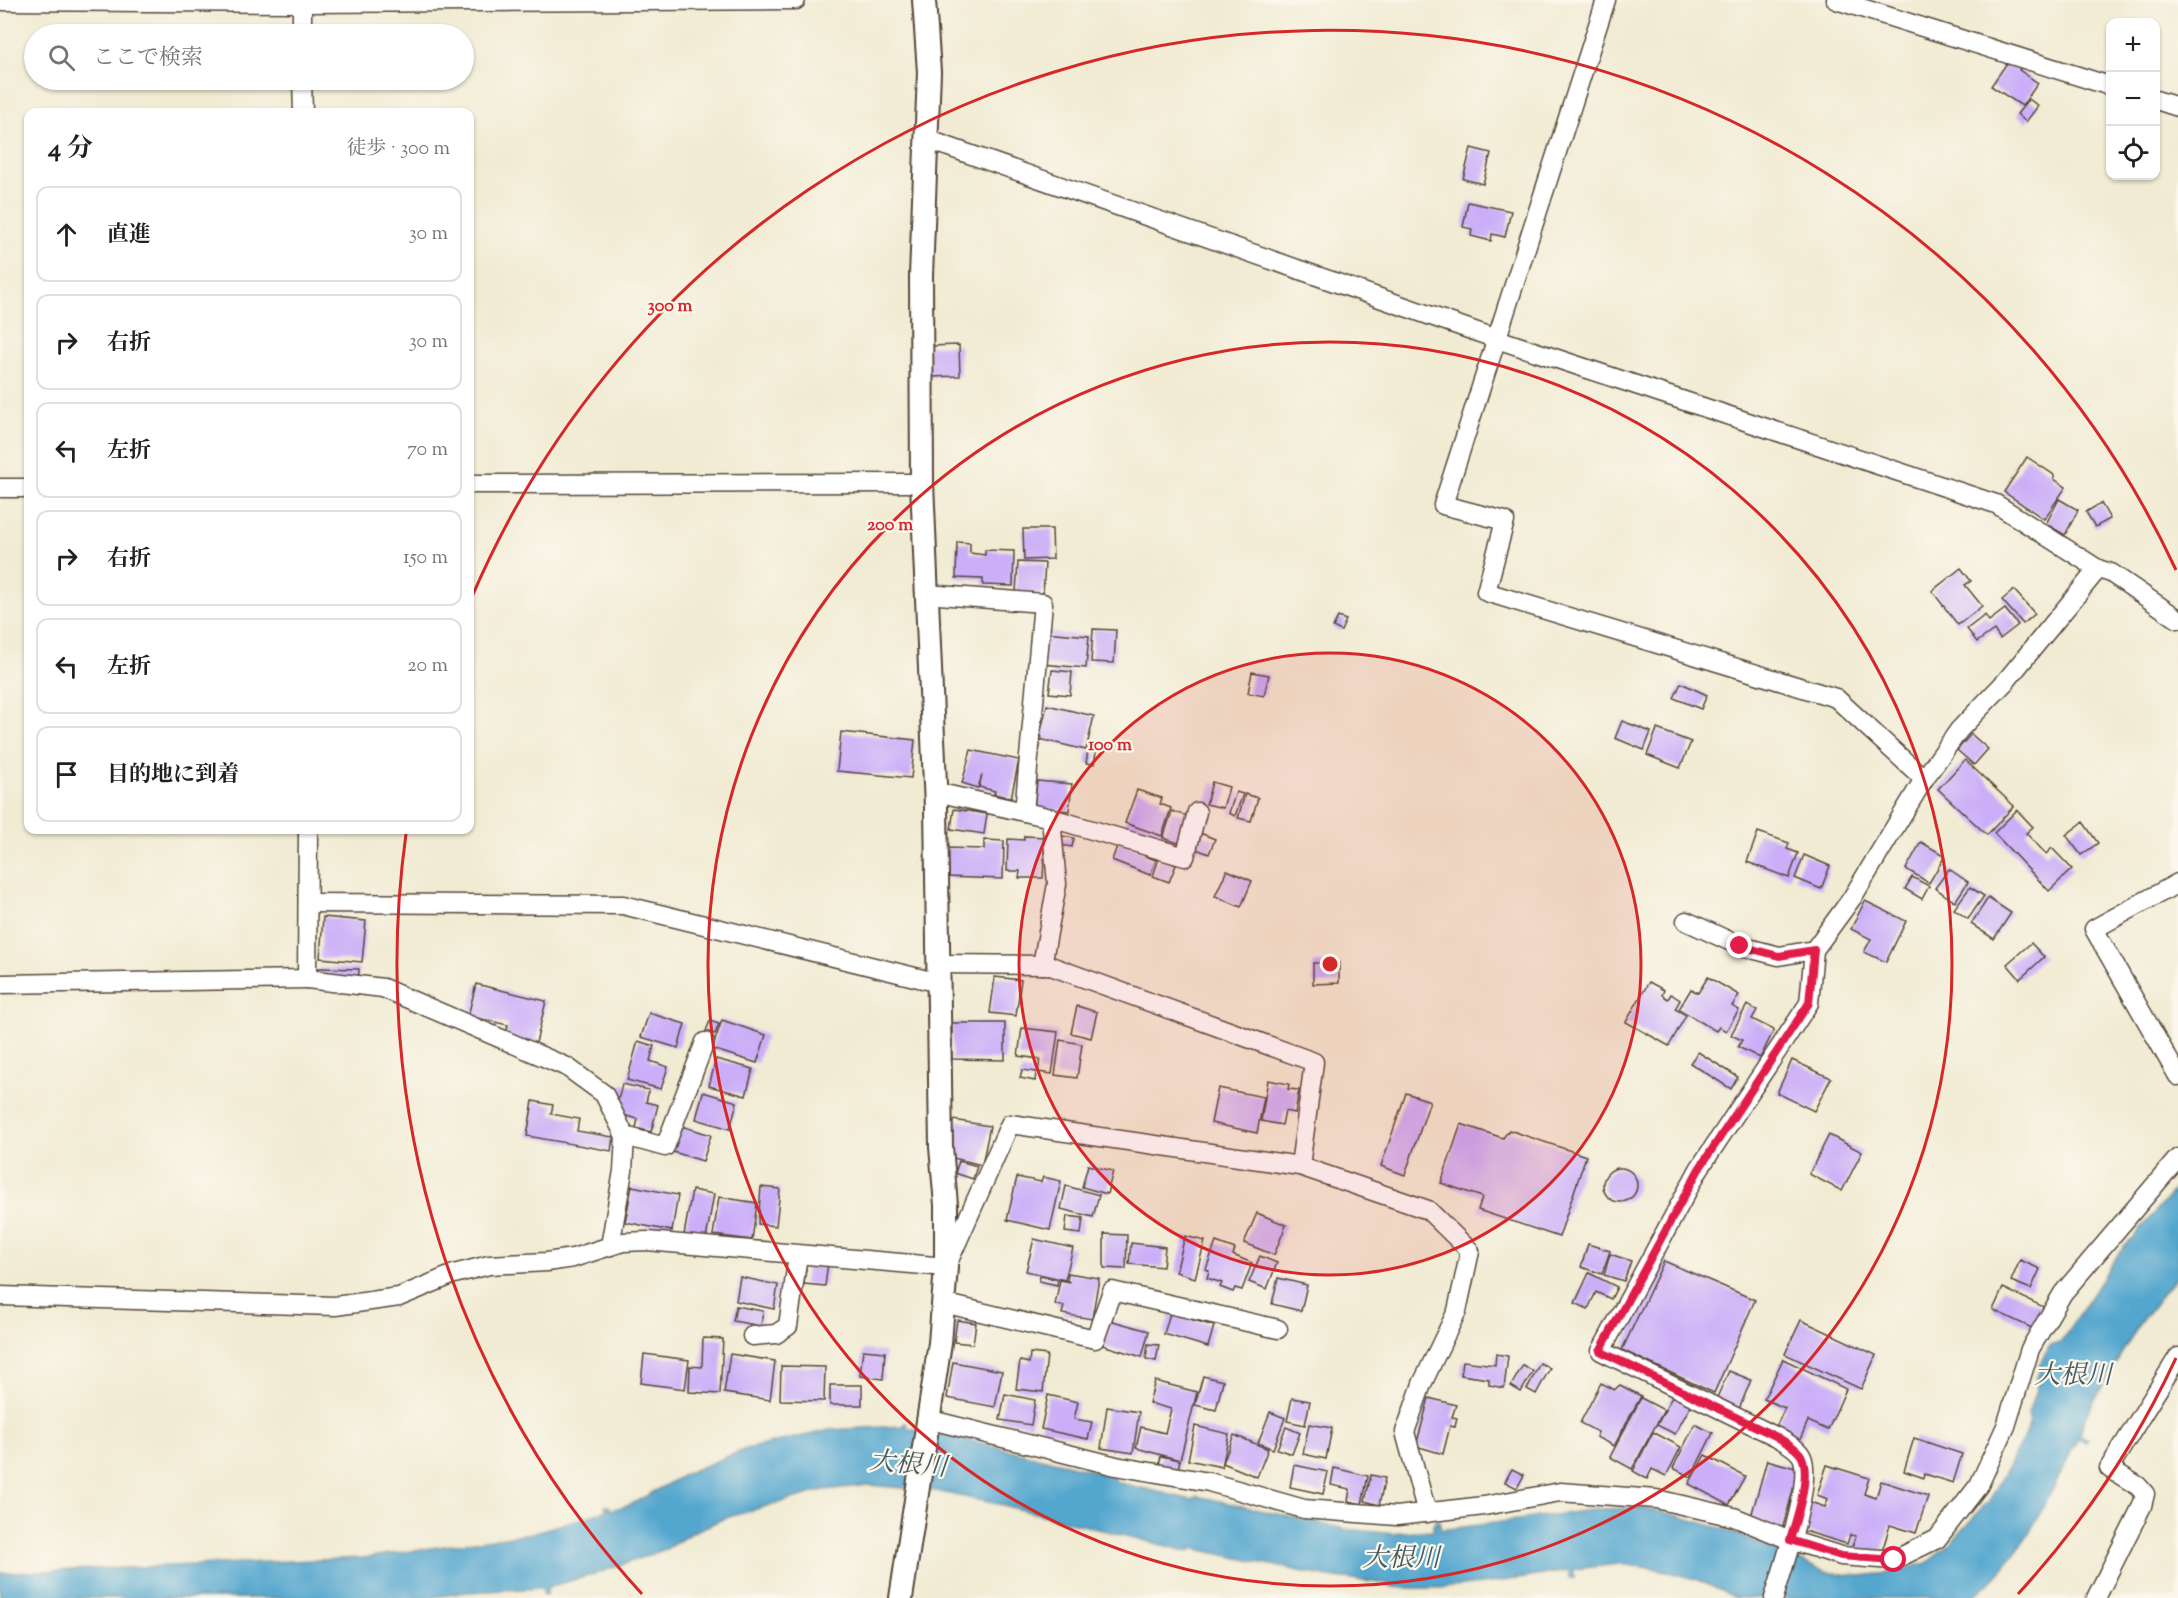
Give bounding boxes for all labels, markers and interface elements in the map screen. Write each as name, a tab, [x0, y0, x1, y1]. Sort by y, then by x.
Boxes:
map controls	[2106, 18, 2160, 180]
button: +	[2106, 18, 2160, 72]
search box	[24, 24, 474, 90]
icon: search	[45, 41, 78, 74]
text: ここで検索	[93, 43, 203, 75]
button: −	[2106, 72, 2160, 126]
button: locate	[2106, 126, 2160, 180]
text: 4 分	[48, 131, 93, 168]
text: 徒歩 · 300 m	[347, 135, 450, 164]
icon: ahead	[50, 218, 83, 251]
text: 直進	[107, 220, 151, 252]
text: 30 m	[409, 220, 448, 249]
text: 300 m	[648, 294, 693, 320]
icon: right	[50, 326, 83, 359]
text: 右折	[107, 328, 151, 360]
text: 30 m	[409, 328, 448, 357]
icon: left	[50, 434, 83, 467]
text: 左折	[107, 436, 151, 468]
text: 70 m	[407, 436, 448, 465]
text: 200 m	[867, 513, 913, 539]
icon: right	[50, 542, 83, 575]
text: 右折	[107, 544, 151, 576]
text: 150 m	[403, 544, 448, 573]
icon: left	[50, 650, 83, 683]
text: 左折	[107, 652, 151, 684]
text: 20 m	[407, 652, 448, 681]
text: 100 m	[1088, 733, 1132, 759]
icon: arrive	[50, 758, 83, 791]
text: 目的地に到着	[107, 760, 239, 792]
route end	[1726, 932, 1752, 958]
centre of rings	[1320, 954, 1340, 974]
water label: 大根川	[2034, 1358, 2115, 1395]
water label: 大根川	[867, 1444, 951, 1488]
water label: 大根川	[1362, 1541, 1443, 1578]
route start	[1880, 1546, 1906, 1572]

